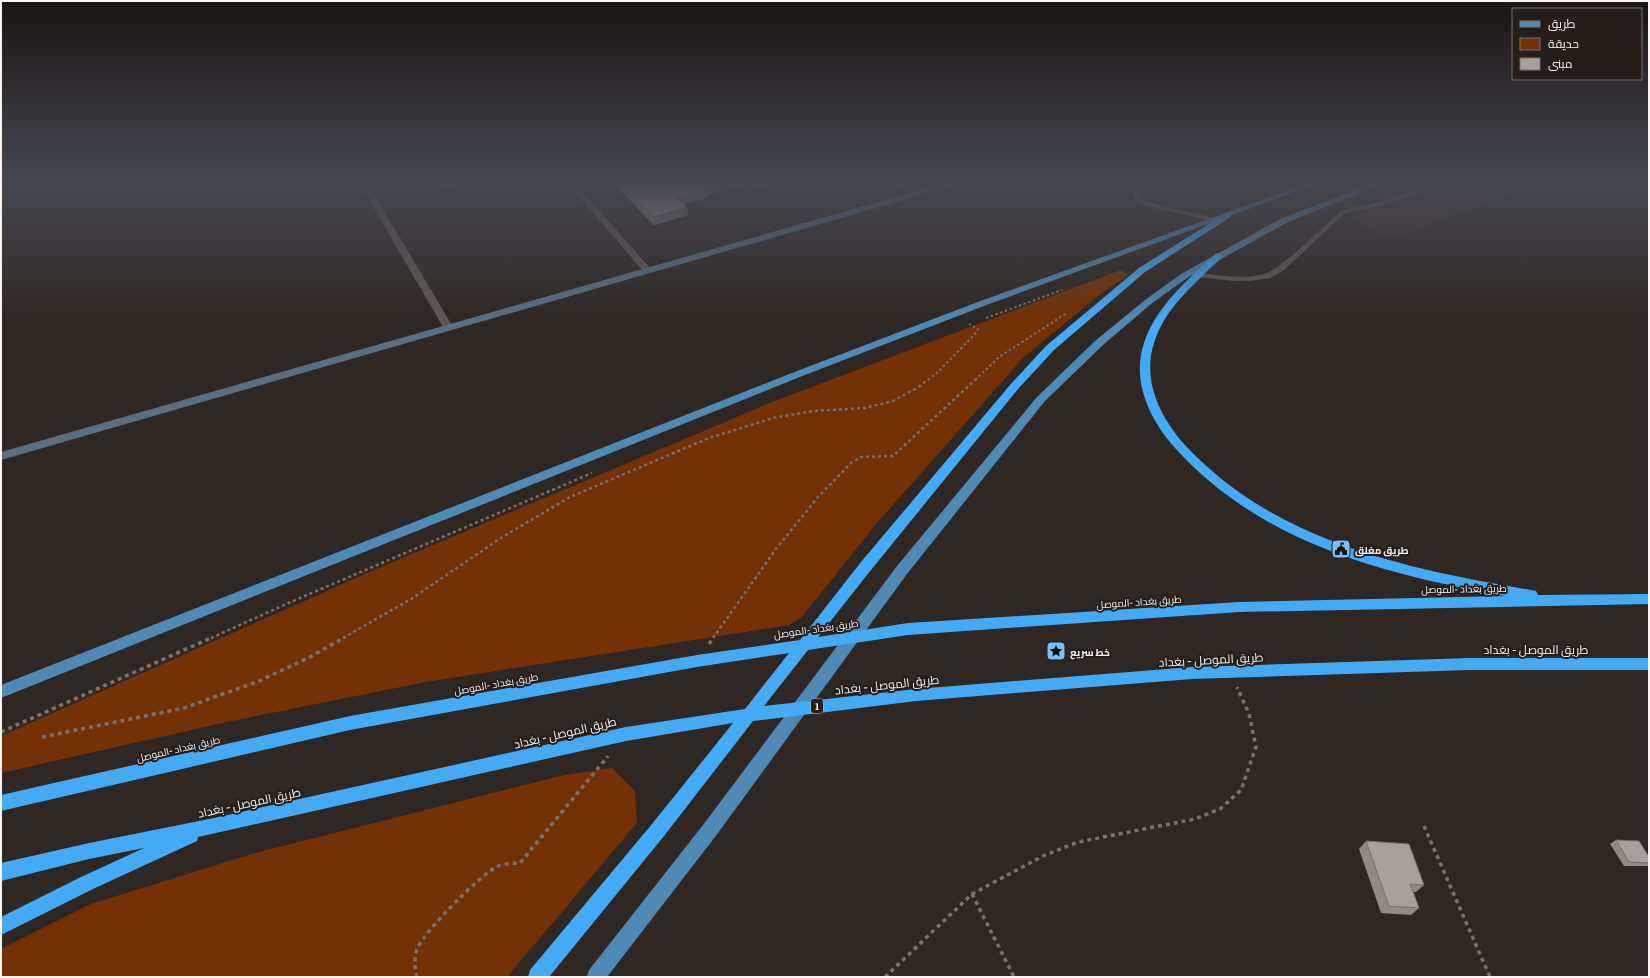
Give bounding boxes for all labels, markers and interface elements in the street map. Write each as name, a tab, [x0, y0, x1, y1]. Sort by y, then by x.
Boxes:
legend	[1512, 8, 1642, 80]
text: طريق	[1548, 14, 1576, 32]
text: حديقة	[1548, 34, 1579, 52]
text: مبنى	[1548, 54, 1573, 72]
public building icon: طريق مغلق	[1330, 538, 1352, 560]
place label: طريق مغلق	[1355, 542, 1409, 557]
street label: طريق بغداد -الموصل	[1421, 580, 1507, 596]
street label: طريق بغداد -الموصل	[1096, 591, 1182, 611]
street label: طريق بغداد -الموصل	[773, 615, 859, 641]
place icon: خط سريع	[1045, 640, 1067, 662]
street label: طريق الموصل - بغداد	[1484, 640, 1589, 658]
place label: خط سريع	[1070, 644, 1110, 660]
street label: طريق الموصل - بغداد	[1158, 647, 1264, 671]
street label: طريق بغداد -الموصل	[453, 668, 539, 698]
street label: طريق الموصل - بغداد	[834, 670, 940, 698]
road number: 1	[811, 699, 823, 713]
street label: طريق الموصل - بغداد	[512, 711, 618, 753]
street label: طريق بغداد -الموصل	[135, 731, 221, 765]
street label: طريق الموصل - بغداد	[196, 782, 302, 822]

